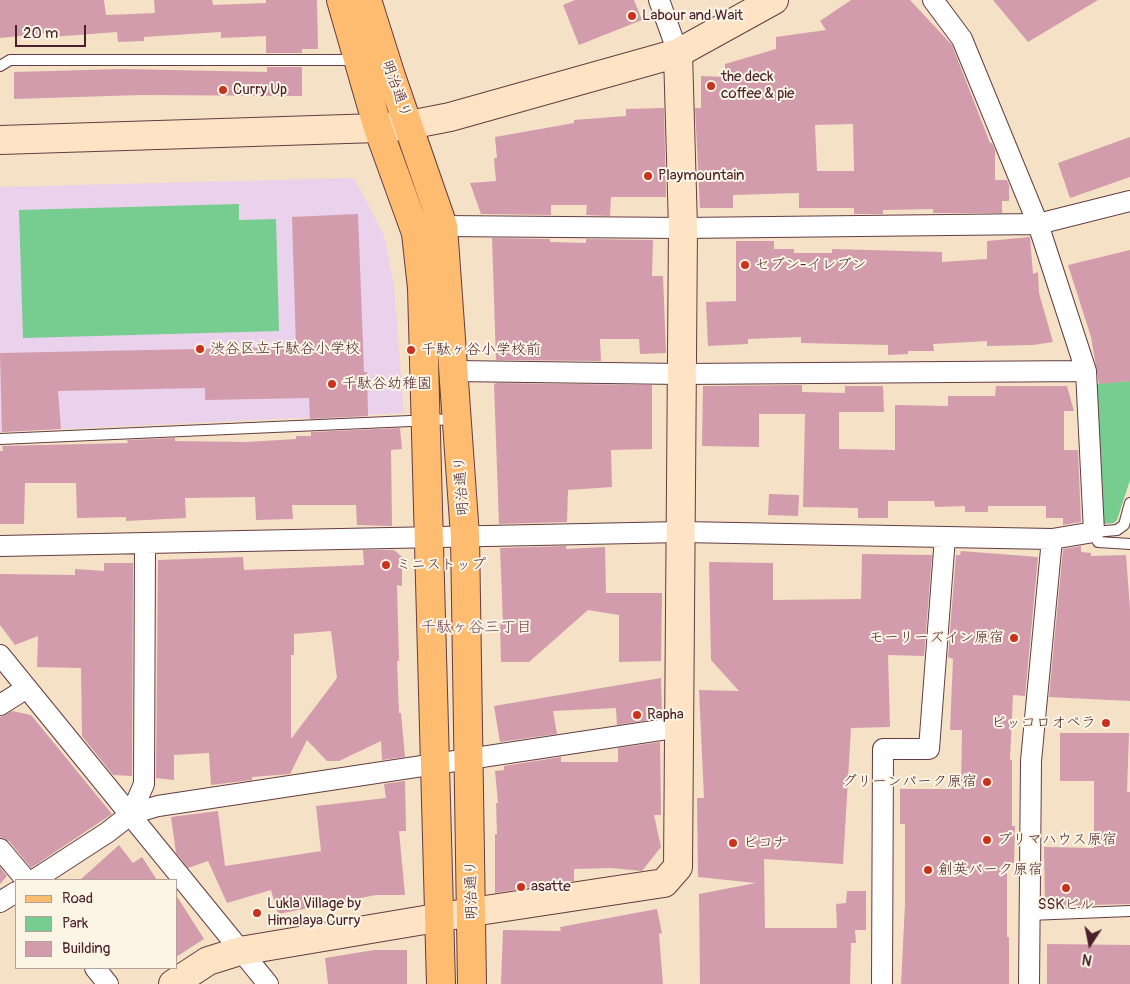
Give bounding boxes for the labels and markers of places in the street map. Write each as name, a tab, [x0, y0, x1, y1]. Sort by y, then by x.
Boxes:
place label: Labour and Wait	[642, 7, 743, 25]
marker: Labour and Wait	[626, 10, 638, 22]
place label: the deck coffee & pie	[721, 68, 794, 103]
marker: the deck coffee & pie	[705, 80, 717, 92]
place label: Curry Up	[233, 81, 287, 99]
marker: Curry Up	[217, 84, 229, 96]
place label: Playmountain	[658, 167, 745, 185]
marker: Playmountain	[642, 170, 654, 182]
place label: セブン-イレブン	[755, 256, 866, 274]
marker: セブン-イレブン	[739, 259, 751, 271]
place label: 渋谷区立千駄谷小学校	[210, 340, 360, 358]
place label: 千駄ヶ谷小学校前	[421, 341, 541, 359]
marker: 渋谷区立千駄谷小学校	[194, 343, 206, 355]
marker: 千駄ヶ谷小学校前	[405, 344, 417, 356]
place label: 千駄谷幼稚園	[342, 375, 432, 393]
marker: 千駄谷幼稚園	[326, 378, 338, 390]
place label: ミニストップ	[396, 556, 486, 574]
marker: ミニストップ	[380, 559, 392, 571]
place label: モーリーズイン原宿	[869, 629, 1004, 647]
marker: モーリーズイン原宿	[1008, 632, 1020, 644]
place label: Rapha	[647, 706, 684, 724]
marker: Rapha	[631, 709, 643, 721]
place label: ピッコロオペラ	[991, 714, 1096, 732]
marker: ピッコロオペラ	[1100, 717, 1112, 729]
place label: グリーンパーク原宿	[842, 773, 977, 791]
marker: グリーンパーク原宿	[981, 776, 993, 788]
place label: プリマハウス原宿	[997, 831, 1117, 849]
place label: ピコナ	[743, 834, 788, 852]
marker: プリマハウス原宿	[981, 834, 993, 846]
marker: ピコナ	[727, 837, 739, 849]
place label: 創英パーク原宿	[938, 861, 1043, 879]
marker: 創英パーク原宿	[922, 864, 934, 876]
place label: asatte	[531, 878, 571, 896]
marker: asatte	[515, 881, 527, 893]
marker: SSKビル	[1060, 882, 1072, 894]
place label: Lukla Village by Himalaya Curry	[267, 895, 361, 930]
place label: SSKビル	[1038, 896, 1094, 914]
marker: Lukla Village by Himalaya Curry	[251, 907, 263, 919]

